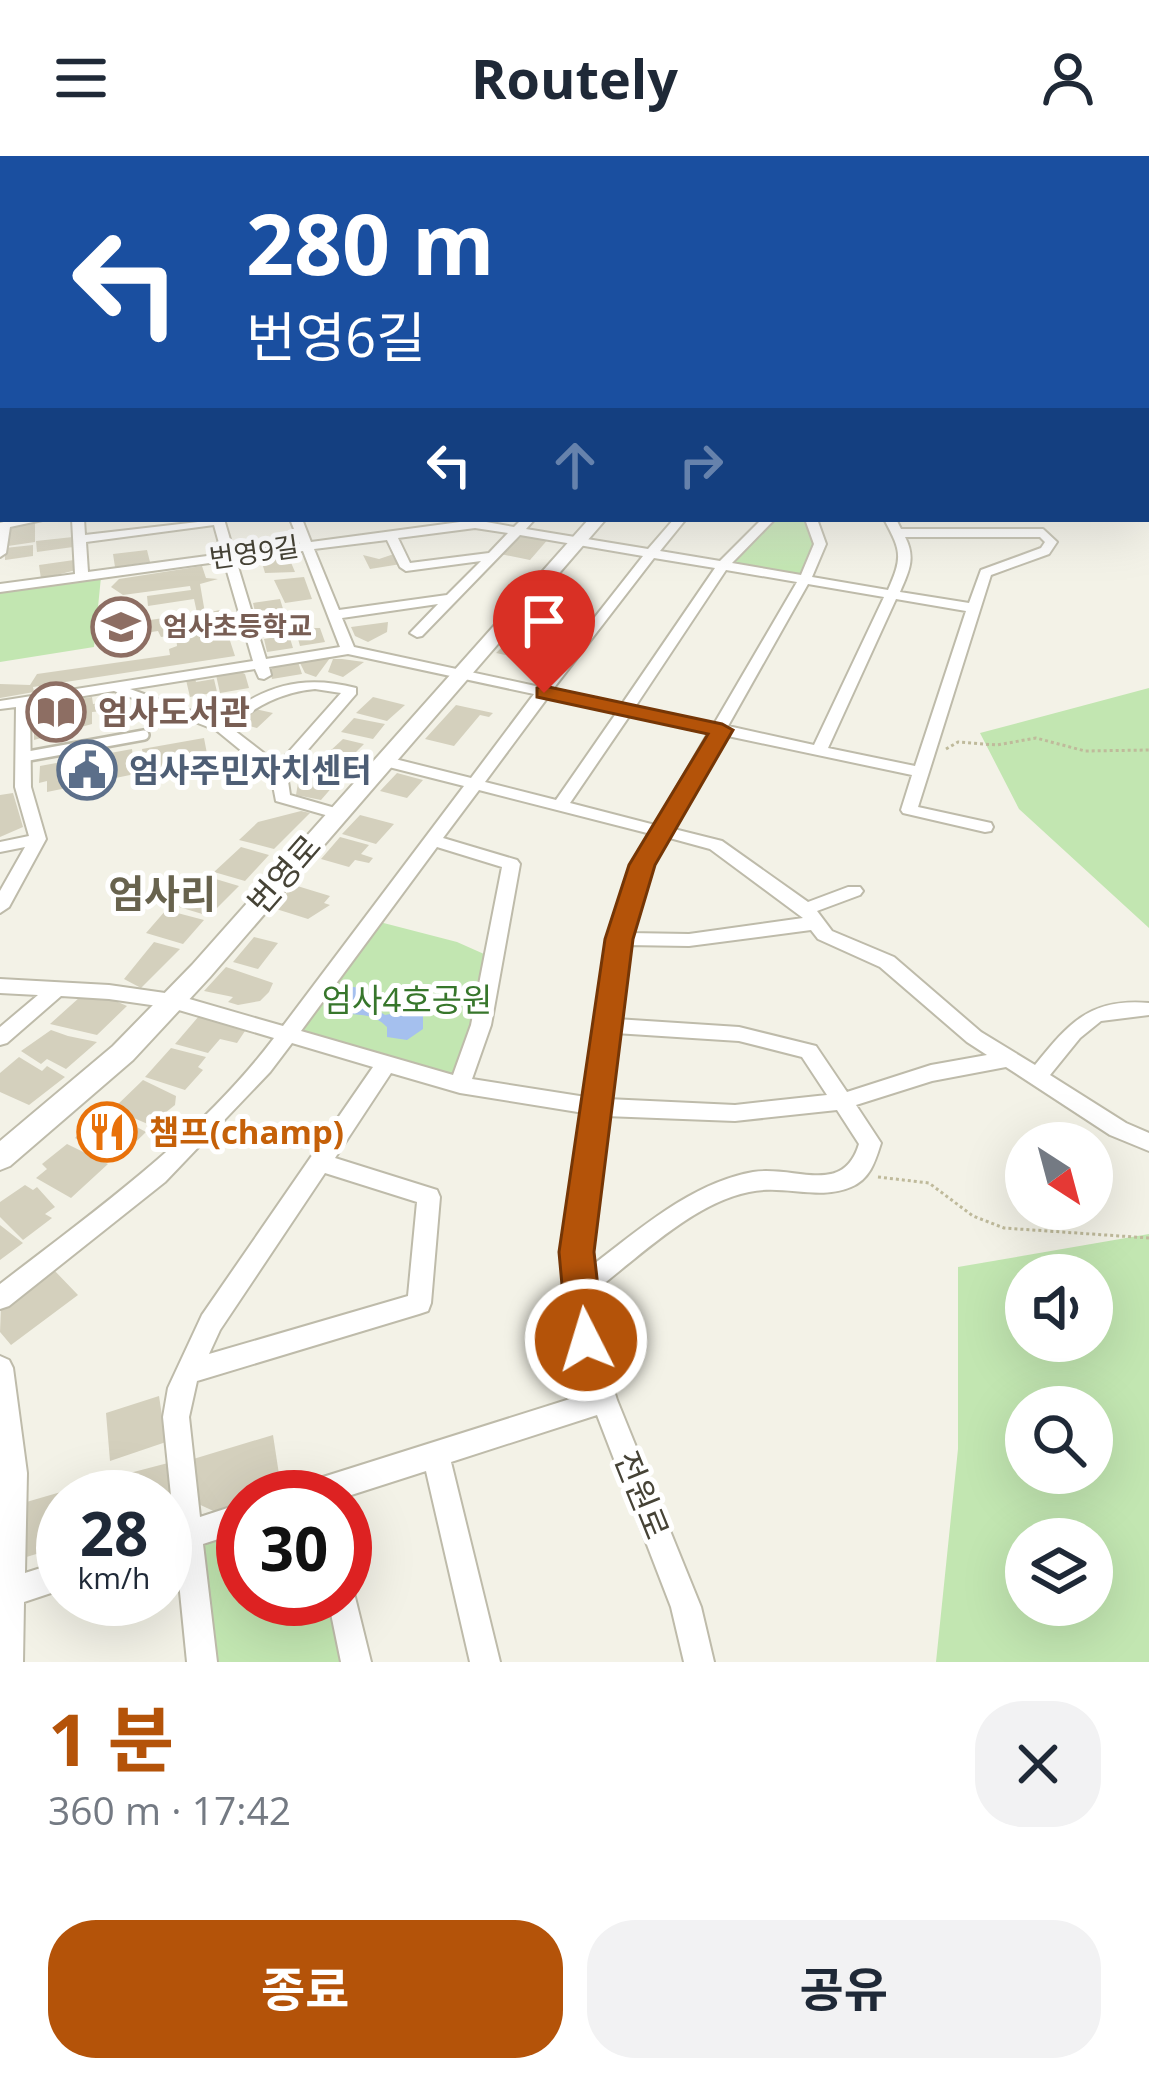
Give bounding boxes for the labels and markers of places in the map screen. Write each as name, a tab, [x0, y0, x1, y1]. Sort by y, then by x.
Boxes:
pin	[493, 570, 595, 693]
school or university icon: 엄사초등학교	[90, 596, 152, 658]
place label: 엄사초등학교	[163, 607, 312, 644]
library icon: 엄사도서관	[25, 681, 87, 743]
place label: 엄사도서관	[98, 689, 250, 734]
public building icon: 엄사주민자치센터	[56, 739, 118, 801]
place label: 엄사주민자치센터	[129, 747, 372, 792]
restaurant icon: 챔프(champ)	[76, 1101, 138, 1163]
place label: 챔프(champ)	[149, 1109, 344, 1154]

